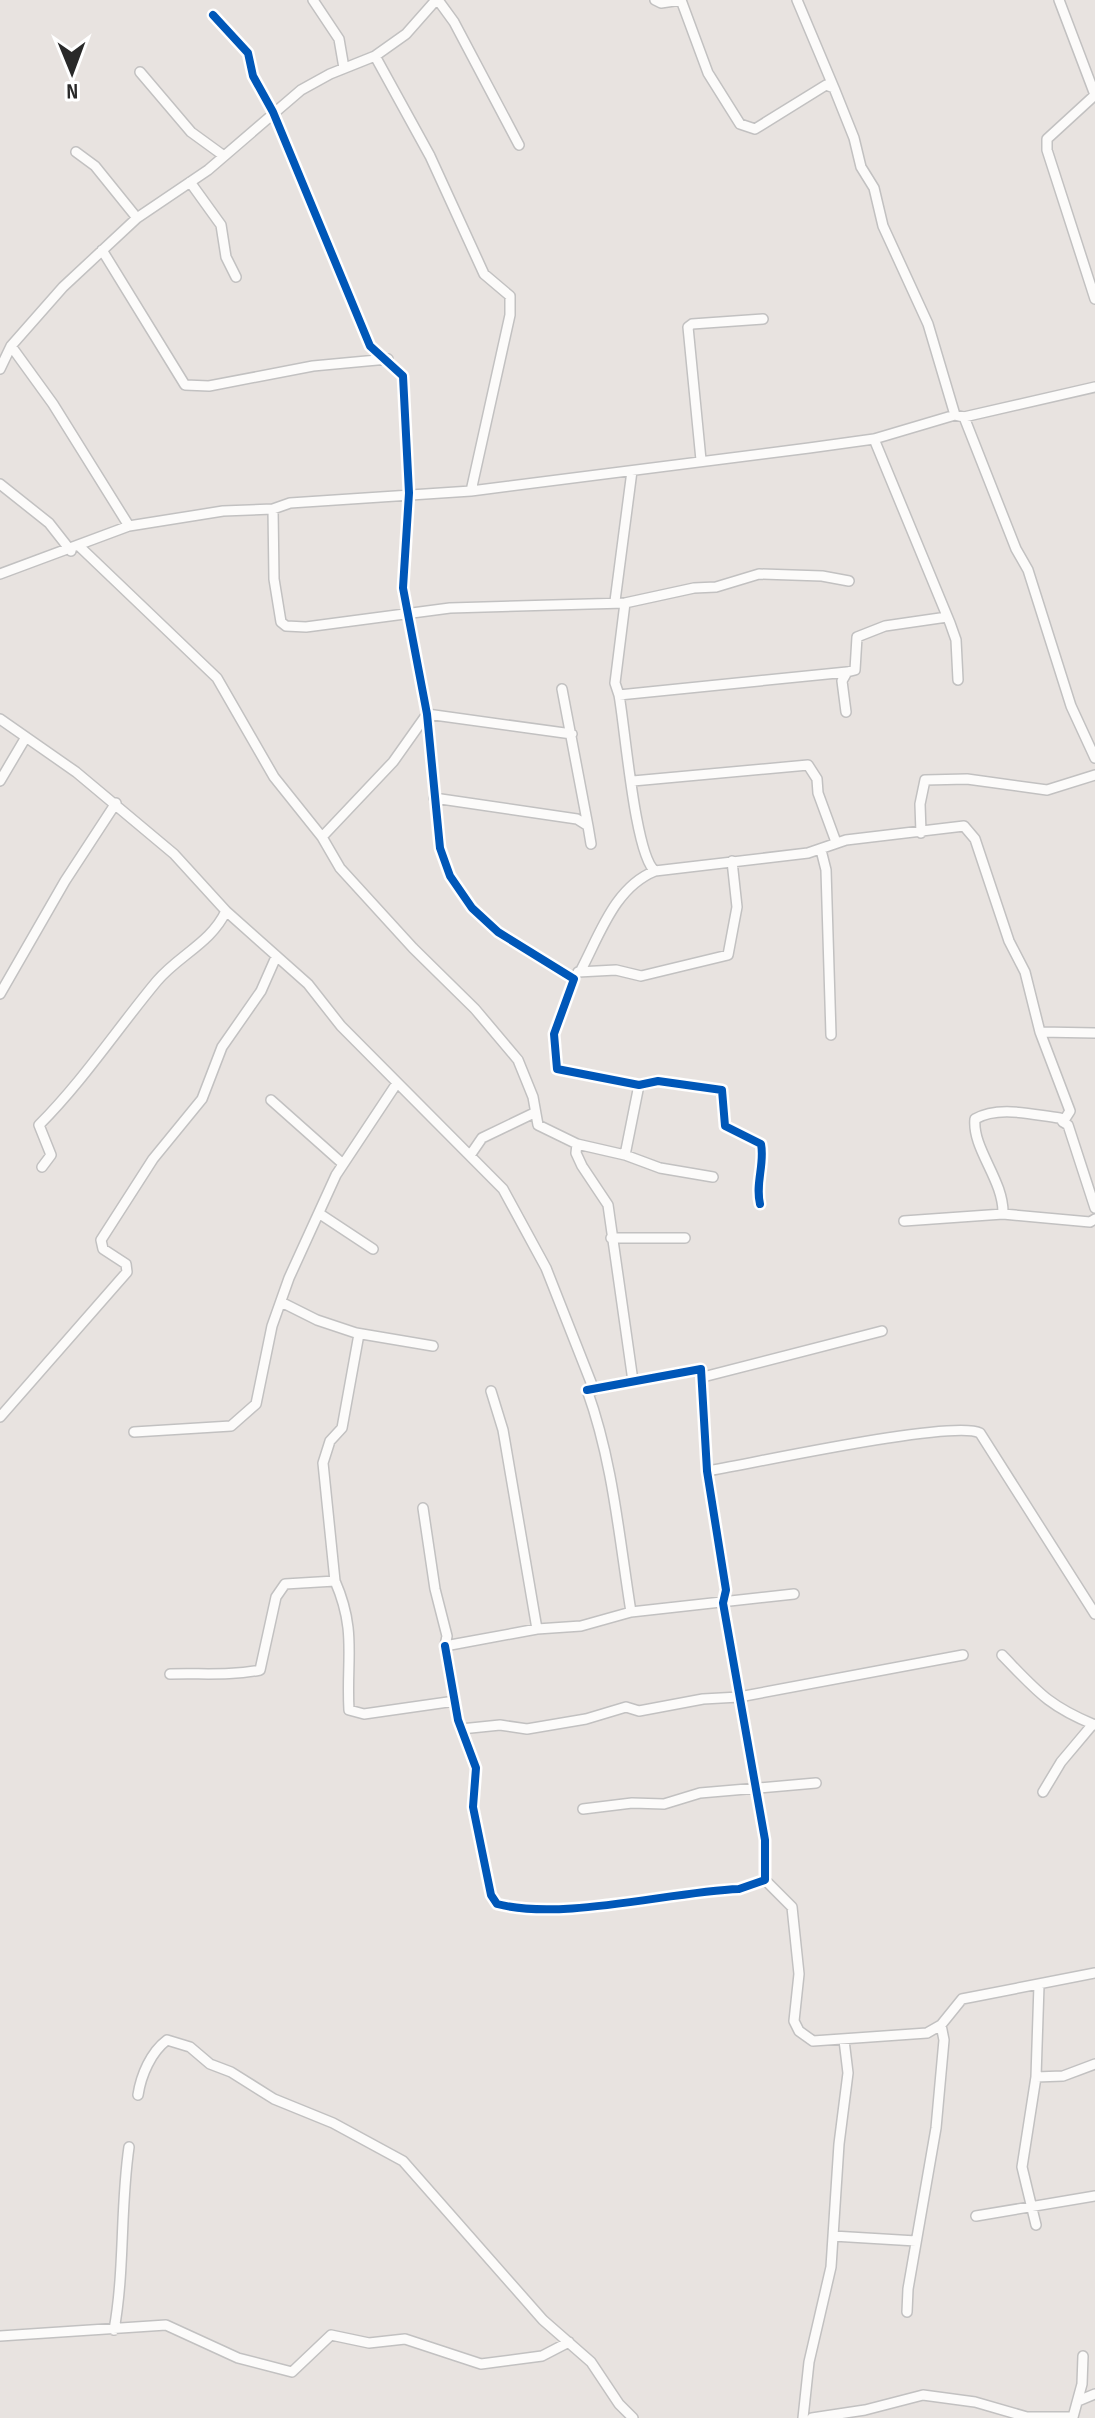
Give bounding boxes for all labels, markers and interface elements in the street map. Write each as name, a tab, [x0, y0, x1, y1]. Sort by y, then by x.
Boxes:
north arrow	[32, 32, 112, 112]
text: N	[66, 77, 78, 104]

